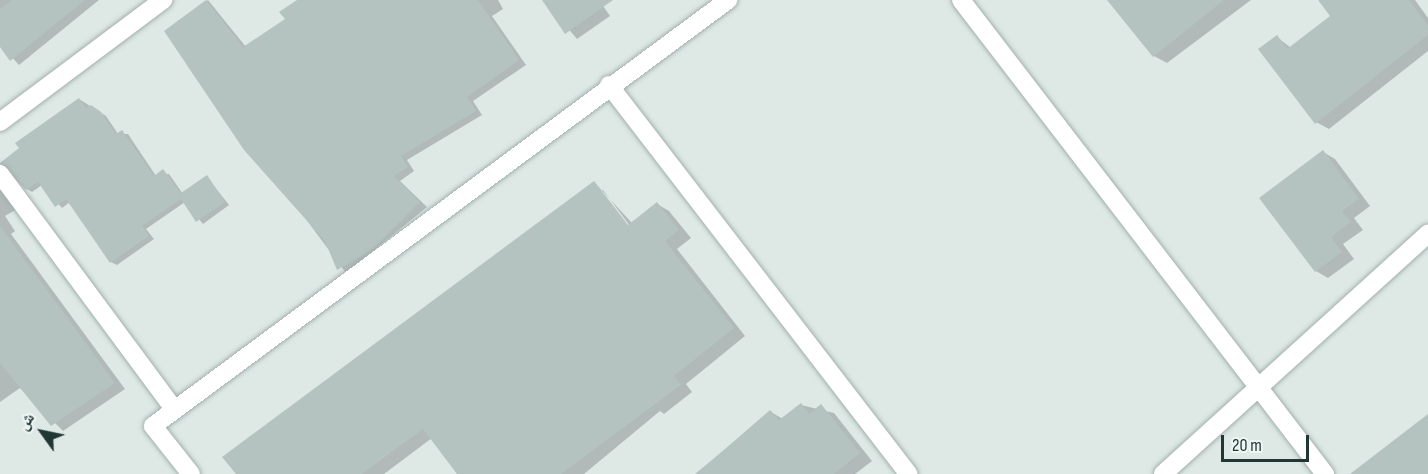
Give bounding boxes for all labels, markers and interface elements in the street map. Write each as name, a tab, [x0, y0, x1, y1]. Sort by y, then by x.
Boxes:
north arrow	[12, 402, 72, 462]
text: ش	[14, 410, 39, 434]
scale bar	[1224, 423, 1312, 461]
text: 20 m	[1232, 435, 1262, 456]

